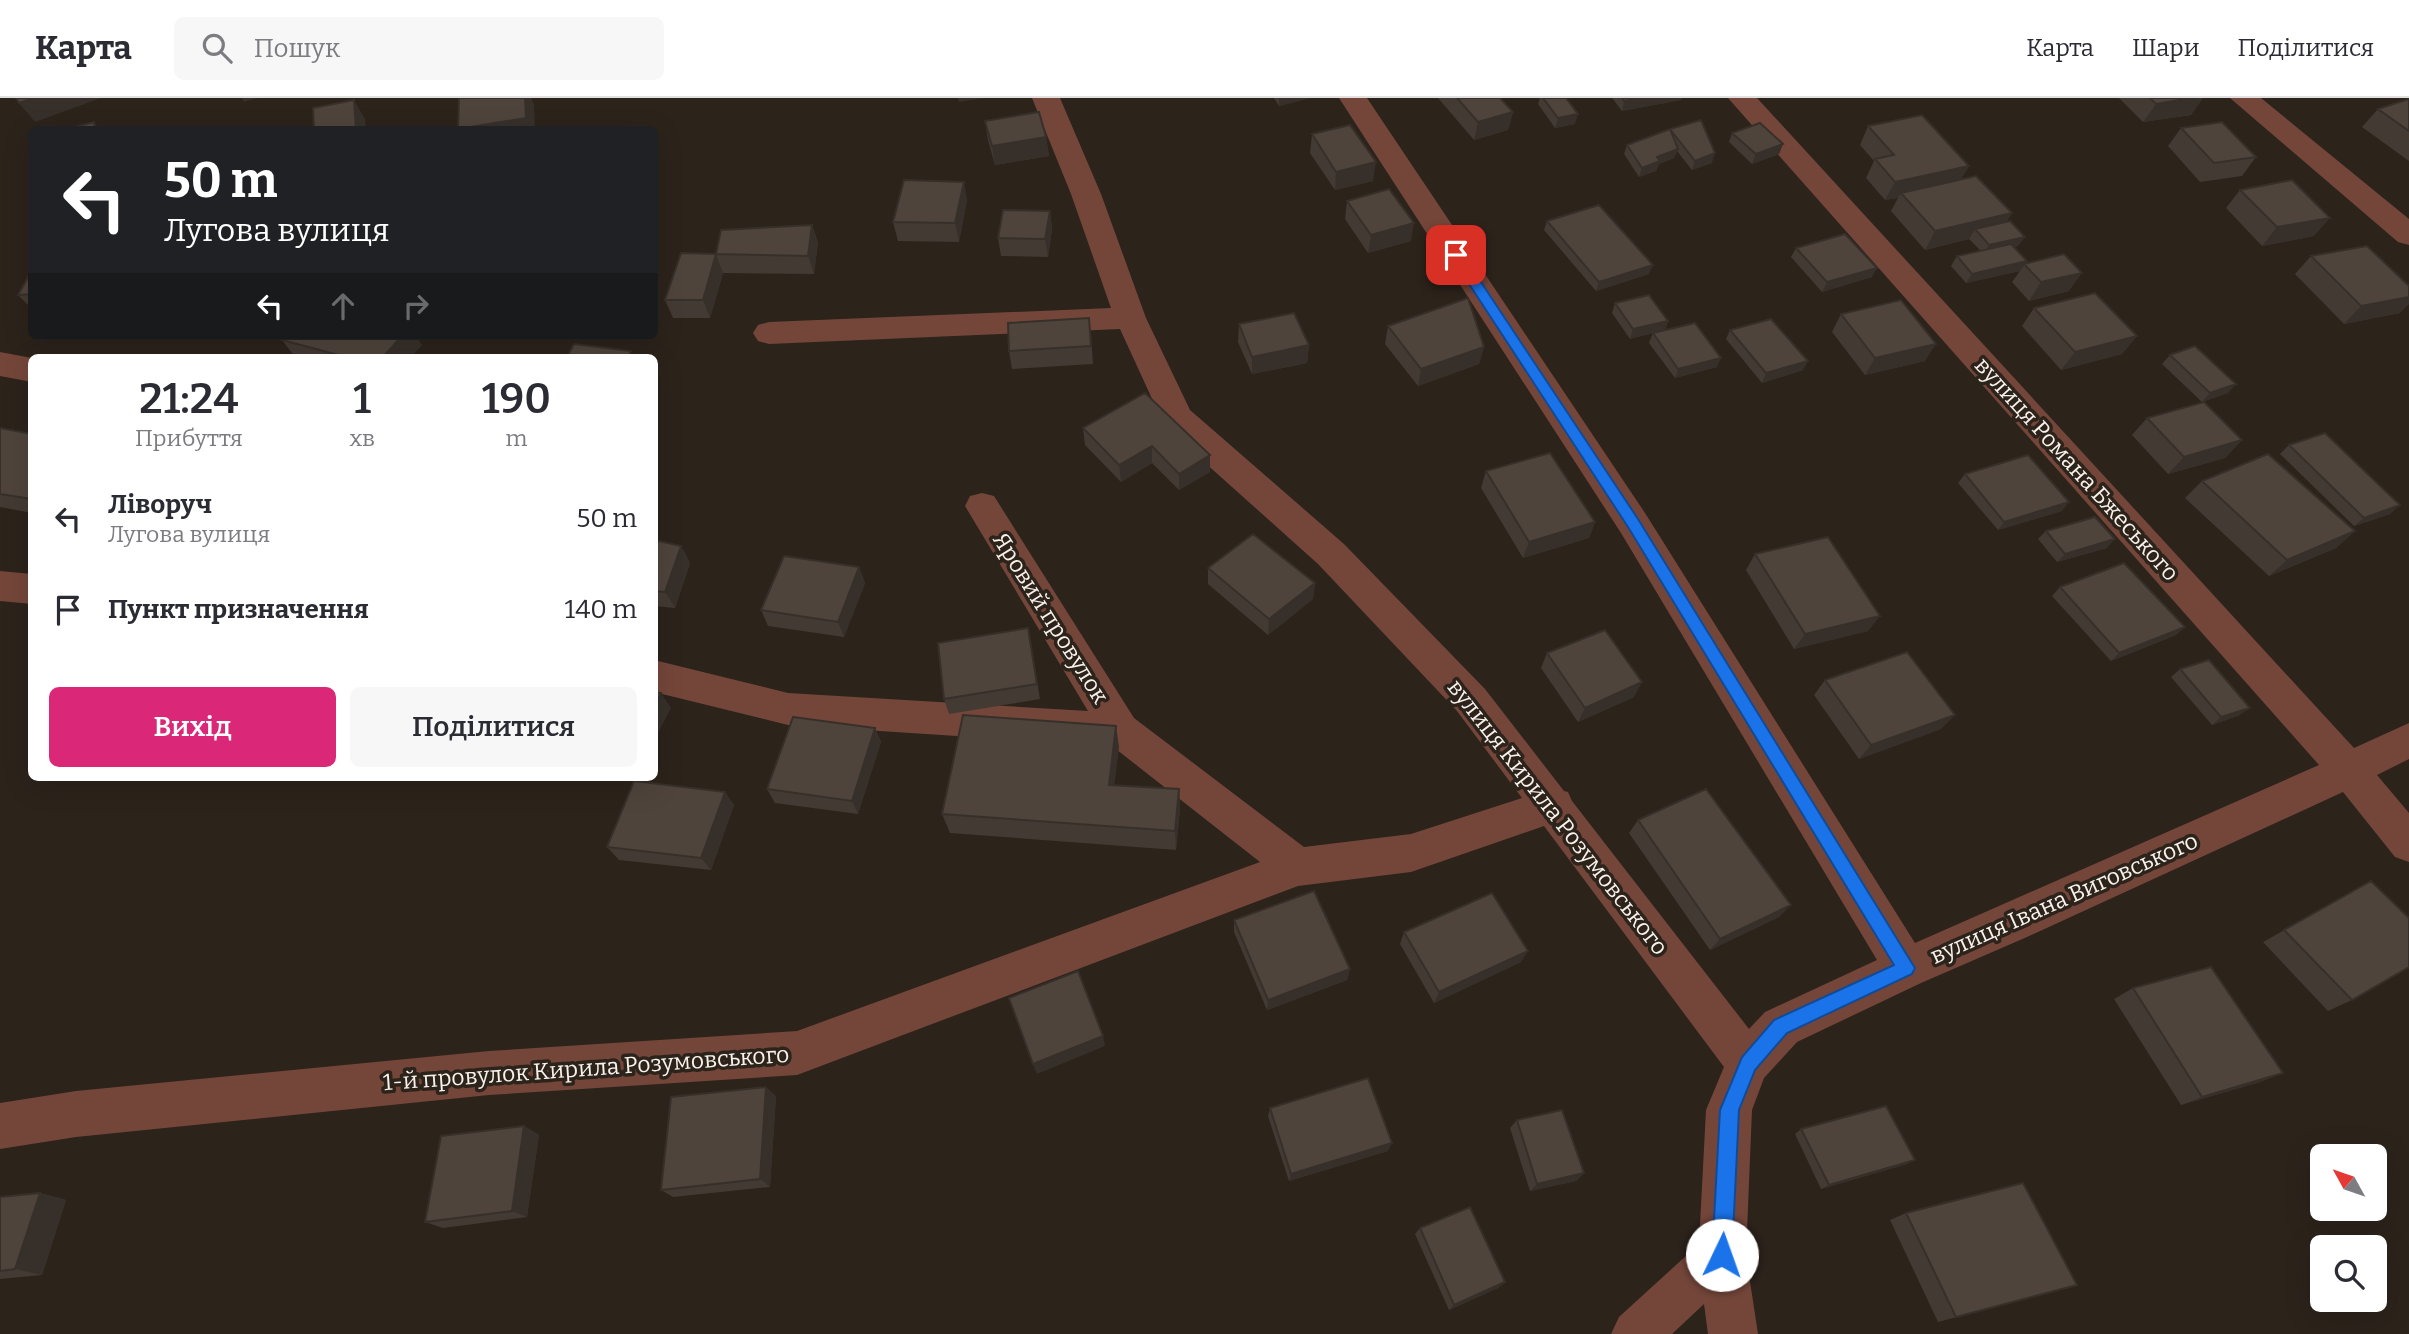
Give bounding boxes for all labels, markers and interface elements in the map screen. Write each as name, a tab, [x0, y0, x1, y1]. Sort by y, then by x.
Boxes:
search box	[174, 17, 664, 80]
text: Карта	[35, 28, 132, 68]
icon: search	[198, 29, 236, 67]
text: Пошук	[254, 33, 340, 64]
text: Карта	[2026, 34, 2094, 62]
text: Шари	[2132, 34, 2200, 62]
text: Поділитися	[2238, 34, 2374, 62]
text: 50 m	[164, 151, 277, 210]
icon: left	[49, 154, 140, 245]
text: Лугова вулиця	[164, 211, 390, 249]
pin	[1426, 225, 1486, 285]
icon: arrive	[1437, 236, 1475, 274]
icon: left	[251, 287, 289, 325]
icon: ahead	[324, 287, 362, 325]
icon: right	[397, 287, 435, 325]
street label: вулиця Романа Бжеського	[1969, 351, 2185, 587]
text: 21:24	[139, 374, 238, 424]
text: 1	[353, 374, 371, 424]
text: 190	[482, 374, 551, 424]
text: Прибуття	[135, 424, 243, 452]
text: хв	[350, 424, 375, 452]
text: m	[505, 424, 527, 452]
text: Ліворуч	[108, 489, 212, 520]
icon: left	[49, 500, 87, 538]
text: 50 m	[576, 503, 637, 534]
text: Лугова вулиця	[108, 520, 270, 548]
street label: Яровий провулок	[987, 527, 1115, 709]
icon: arrive	[49, 591, 87, 629]
text: Пункт призначення	[108, 594, 369, 625]
text: 140 m	[565, 594, 637, 625]
street label: вулиця Кирила Розумовського	[1442, 674, 1674, 960]
button: Вихід	[49, 687, 336, 767]
button: Поділитися	[350, 687, 637, 767]
street label: вулиця Івана Виговського	[1926, 826, 2202, 970]
street label: 1-й провулок Кирила Розумовського	[382, 1040, 790, 1096]
north arrow	[2310, 1144, 2387, 1222]
map controls	[2310, 1144, 2387, 1312]
position arrow	[1685, 1218, 1759, 1292]
button: search	[2310, 1235, 2387, 1312]

